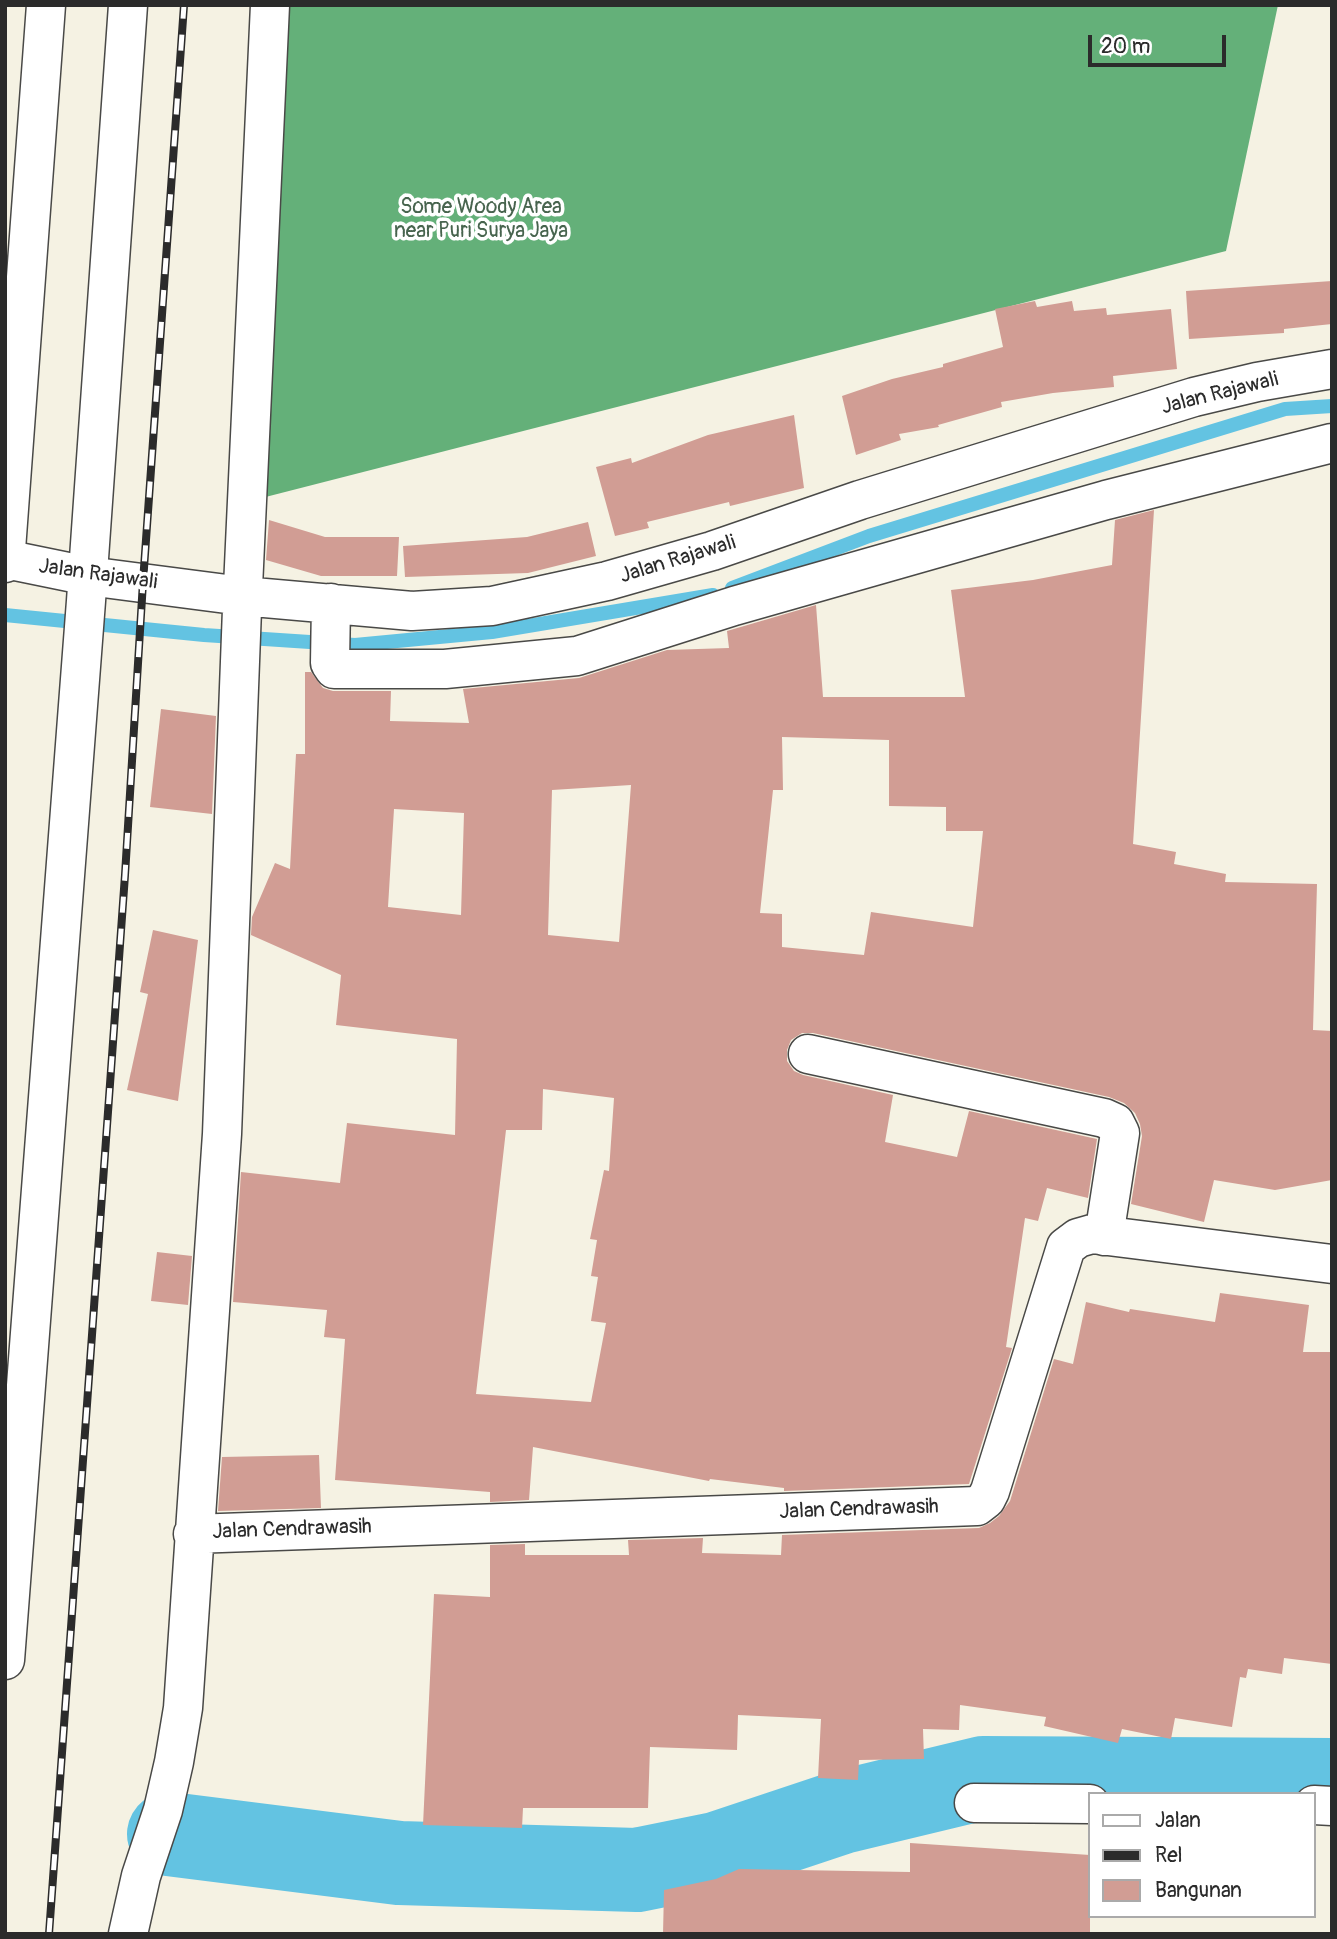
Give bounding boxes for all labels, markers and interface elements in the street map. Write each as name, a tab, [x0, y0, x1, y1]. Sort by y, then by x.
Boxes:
scale bar	[1092, 21, 1230, 65]
text: 20 m	[1101, 33, 1150, 60]
park label: Some Woody Area near Puri Surya Jaya	[394, 195, 568, 245]
street label: Jalan Rajawali	[1159, 367, 1281, 421]
street label: Jalan Rajawali	[617, 530, 739, 590]
street label: Jalan Rajawali	[37, 554, 159, 596]
street label: Jalan Cendrawasih	[779, 1495, 939, 1525]
street label: Jalan Cendrawasih	[212, 1515, 372, 1545]
legend	[1088, 1792, 1316, 1918]
text: Jalan	[1155, 1807, 1201, 1834]
text: Rel	[1155, 1842, 1183, 1869]
text: Bangunan	[1155, 1877, 1242, 1904]

